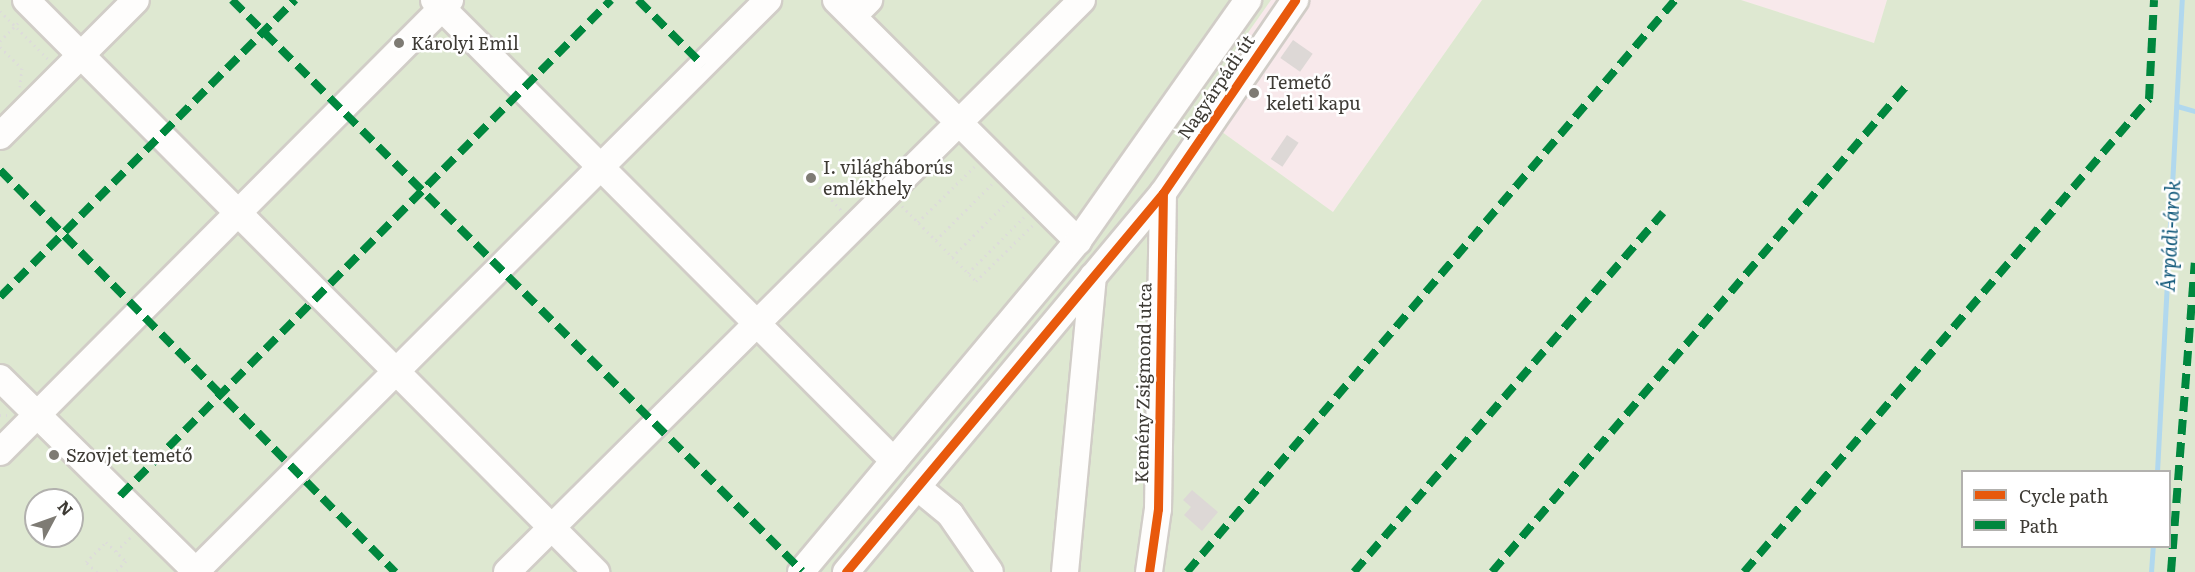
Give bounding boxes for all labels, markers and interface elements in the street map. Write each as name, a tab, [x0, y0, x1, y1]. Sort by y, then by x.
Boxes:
street label: Nagyárpádi út	[1173, 31, 1259, 143]
place label: Károlyi Emil	[411, 32, 519, 54]
marker: Károlyi Emil	[392, 36, 406, 50]
place label: Temető keleti kapu	[1266, 72, 1361, 115]
marker: Temető keleti kapu	[1247, 86, 1261, 100]
place label: I. világháborús emlékhely	[823, 157, 953, 200]
marker: I. világháborús emlékhely	[804, 171, 818, 185]
water label: Árpádi-árok	[2154, 180, 2184, 292]
street label: Kemény Zsigmond utca	[1130, 282, 1156, 484]
place label: Szovjet temető	[66, 444, 192, 466]
marker: Szovjet temető	[47, 448, 61, 462]
legend	[1961, 470, 2171, 548]
text: Cycle path	[2019, 482, 2108, 509]
north arrow	[24, 488, 84, 548]
text: N	[53, 495, 80, 520]
text: Path	[2019, 512, 2058, 539]

